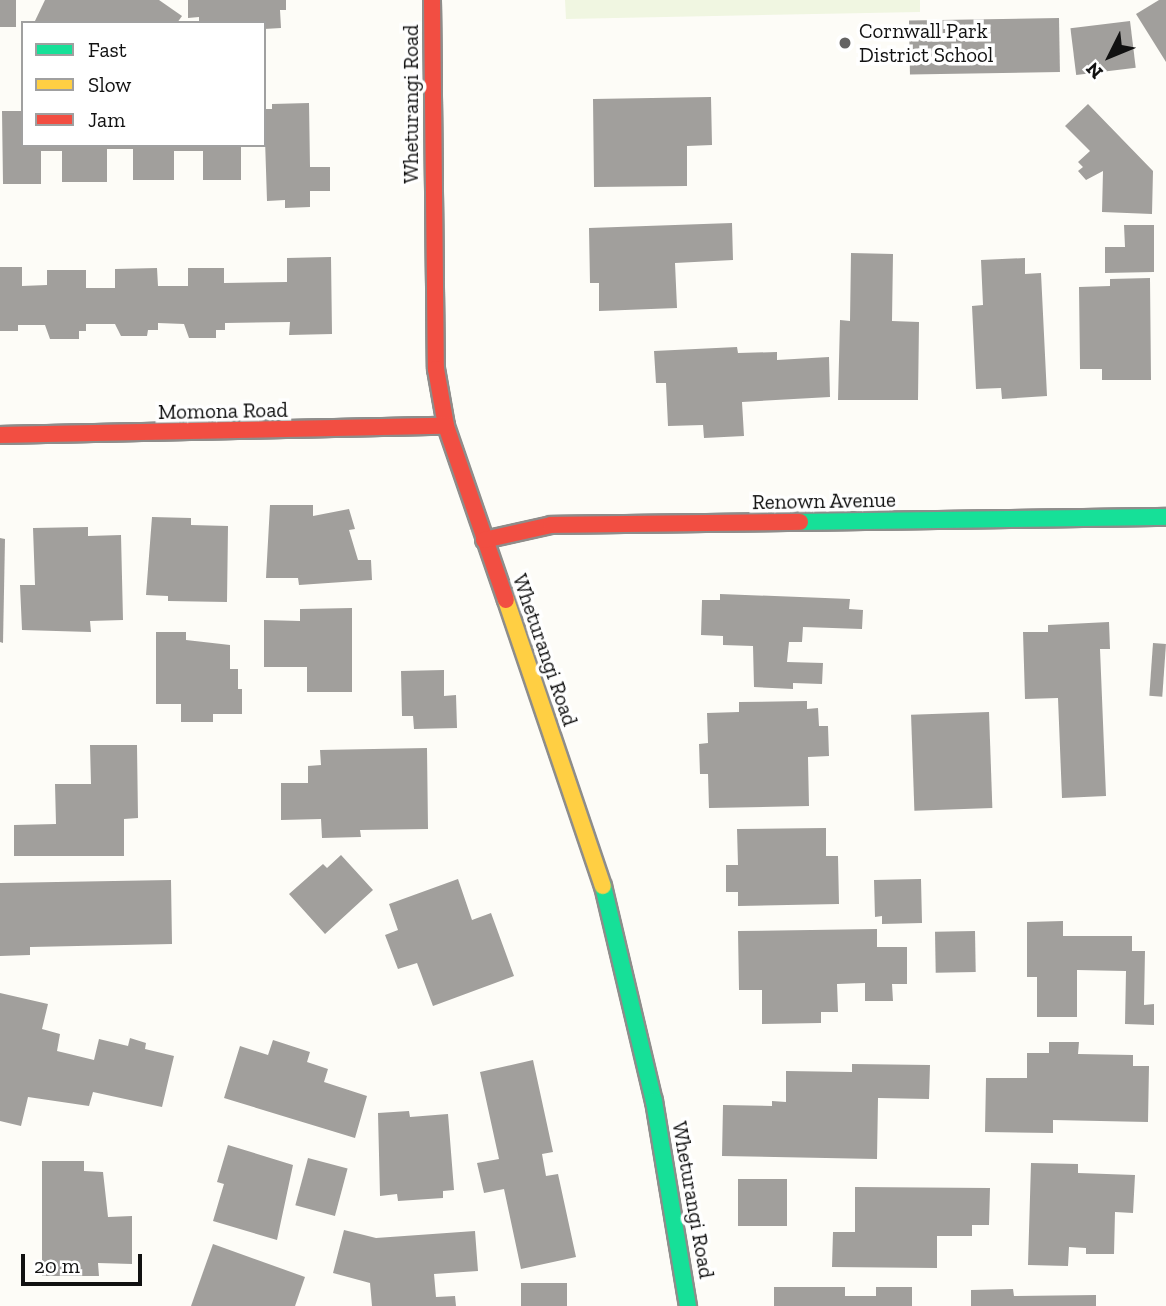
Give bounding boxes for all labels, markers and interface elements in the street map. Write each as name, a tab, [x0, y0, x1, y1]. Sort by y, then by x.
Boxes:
place label: Cornwall Park District School	[859, 18, 993, 68]
legend	[21, 21, 266, 147]
north arrow	[1075, 21, 1145, 91]
street label: Wheturangi Road	[398, 24, 424, 184]
marker: Cornwall Park District School	[837, 35, 853, 51]
text: Fast	[88, 37, 127, 62]
text: N	[1081, 58, 1108, 84]
text: Slow	[88, 72, 131, 97]
text: Jam	[88, 107, 125, 132]
street label: Momona Road	[158, 397, 288, 425]
street label: Renown Avenue	[751, 487, 897, 515]
street label: Wheturangi Road	[507, 571, 583, 729]
street label: Wheturangi Road	[667, 1119, 719, 1281]
scale bar	[24, 1240, 145, 1284]
text: 20 m	[34, 1253, 80, 1278]

